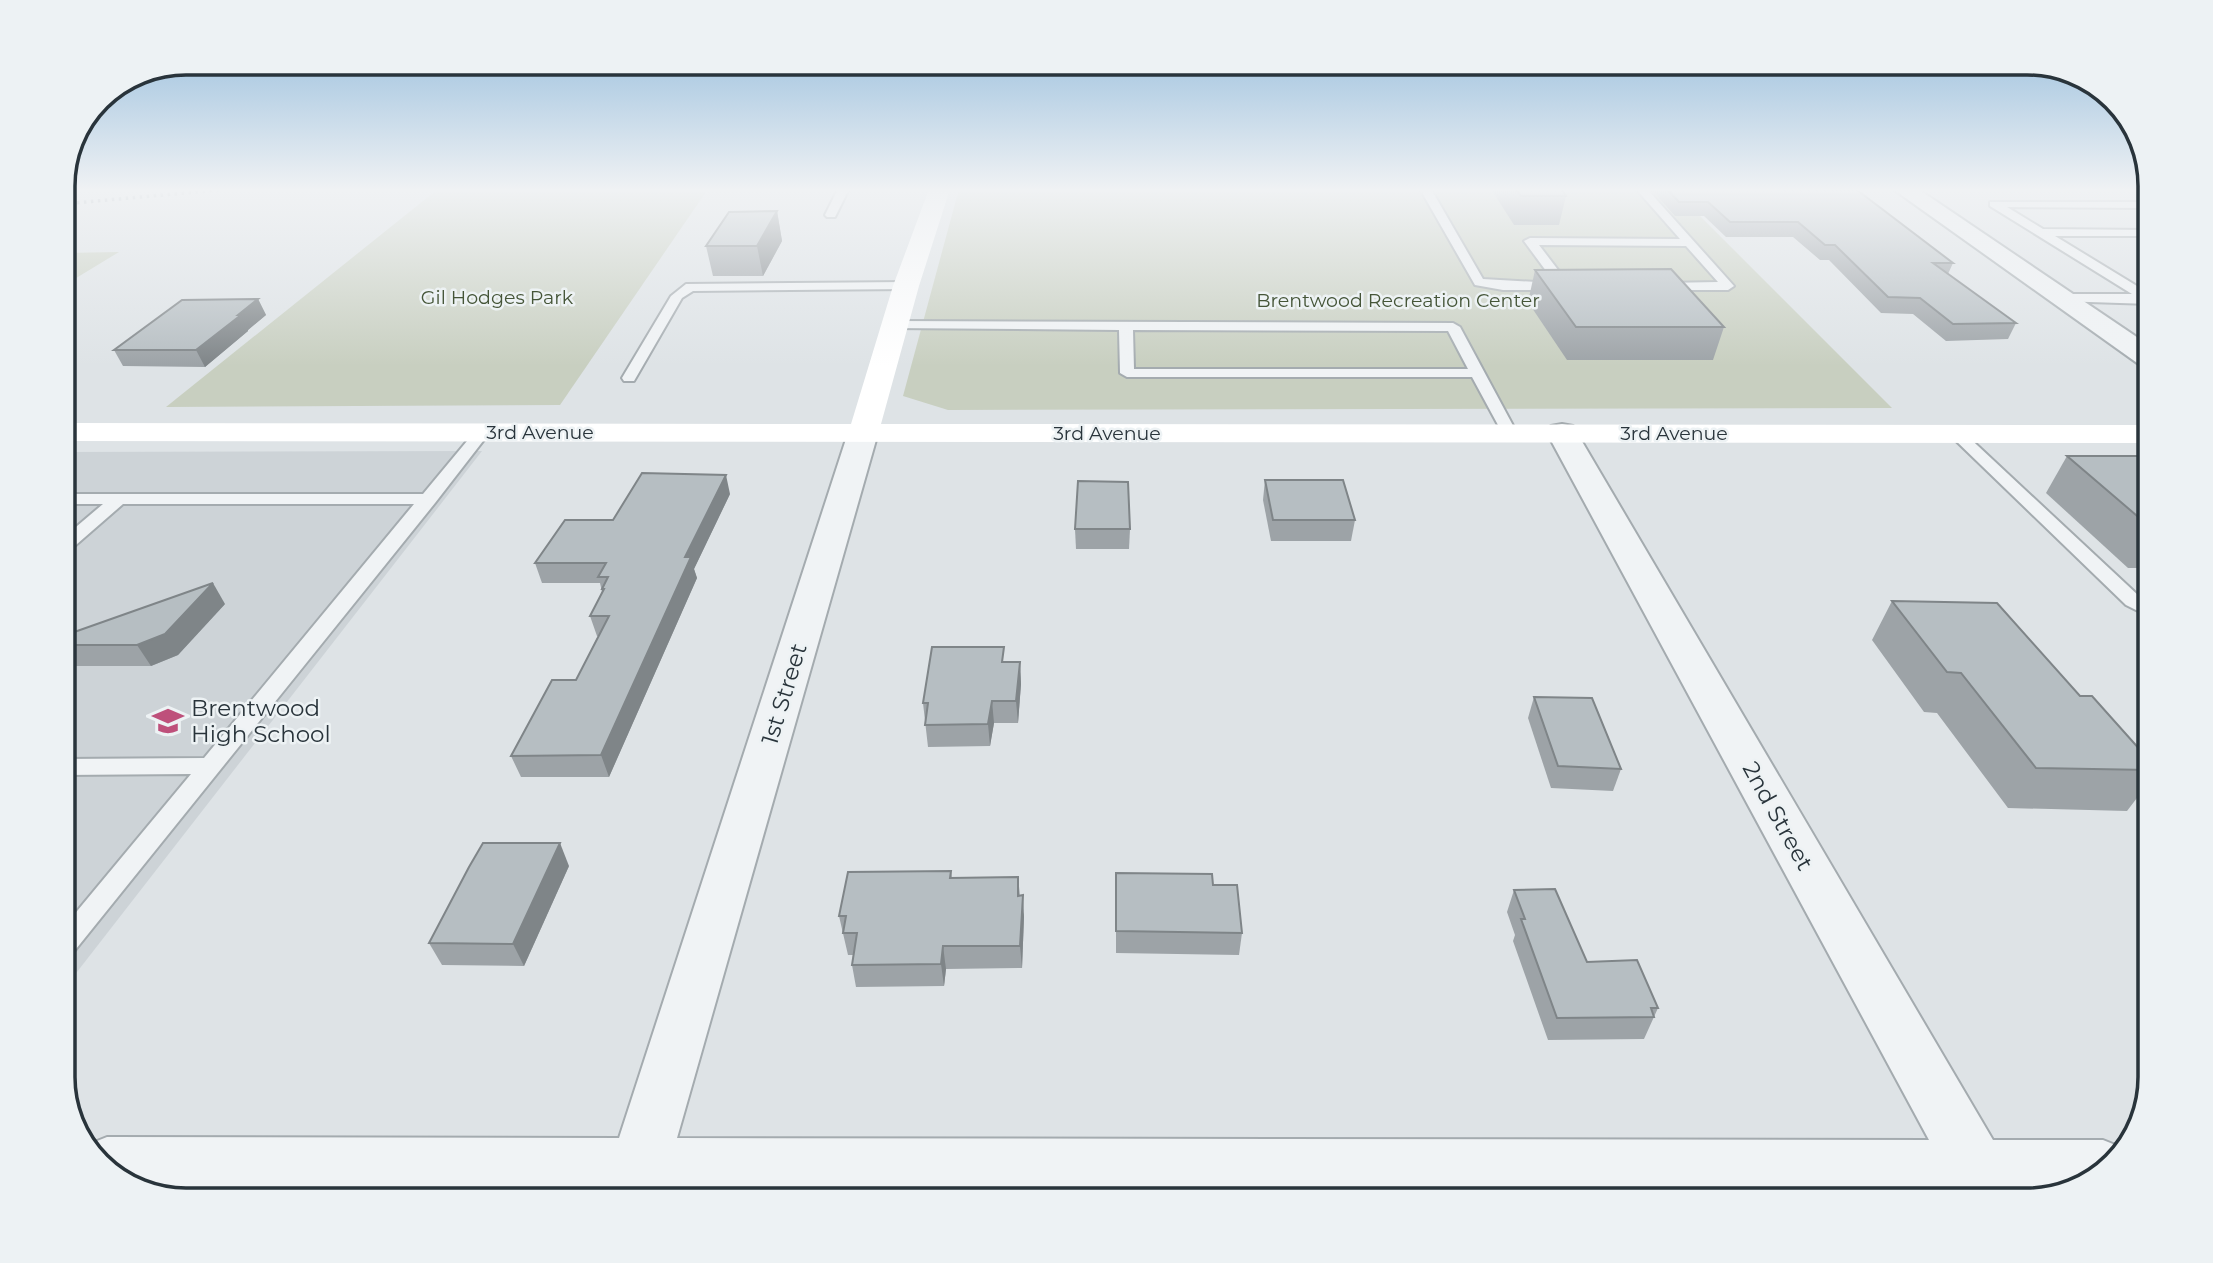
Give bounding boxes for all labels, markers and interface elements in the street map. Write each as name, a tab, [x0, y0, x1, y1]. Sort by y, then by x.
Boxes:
park label: Gil Hodges Park	[421, 286, 574, 309]
park label: Brentwood Recreation Center	[1256, 289, 1540, 312]
street label: 3rd Avenue	[486, 421, 594, 444]
street label: 3rd Avenue	[1053, 422, 1161, 445]
street label: 3rd Avenue	[1620, 422, 1728, 445]
street label: 1st Street	[755, 640, 813, 748]
place label: Brentwood High School	[191, 694, 331, 748]
school or university icon: Brentwood High School	[151, 704, 185, 738]
street label: 2nd Street	[1737, 757, 1819, 875]

